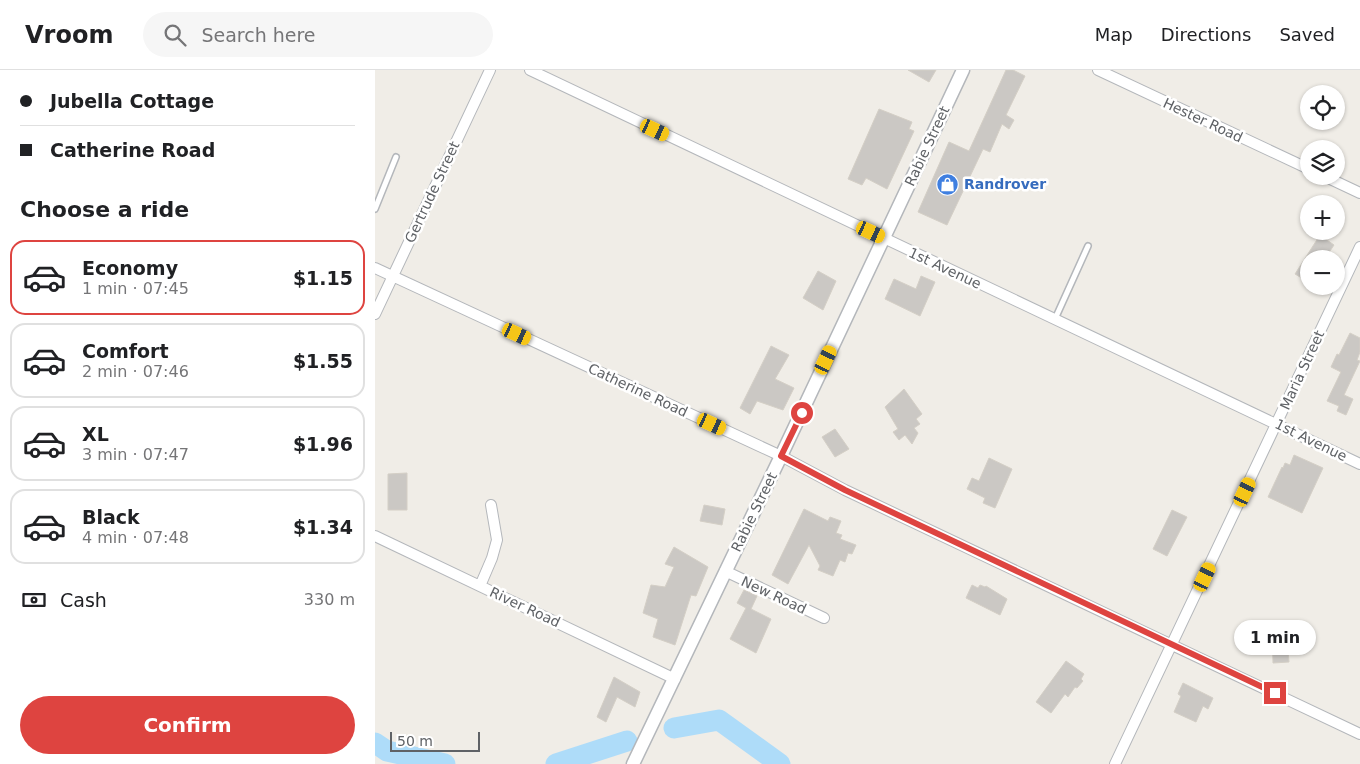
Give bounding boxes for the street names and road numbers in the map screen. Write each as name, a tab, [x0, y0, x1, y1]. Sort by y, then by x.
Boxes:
street label: Hester Road	[1161, 95, 1245, 145]
street label: Rabie Street	[901, 103, 953, 189]
street label: Gertrude Street	[402, 138, 463, 245]
street label: 1st Avenue	[906, 244, 984, 292]
street label: Maria Street	[1277, 327, 1328, 412]
street label: Catherine Road	[586, 360, 690, 420]
street label: 1st Avenue	[1272, 416, 1350, 464]
street label: Rabie Street	[728, 469, 780, 554]
street label: New Road	[739, 573, 809, 617]
street label: River Road	[487, 584, 563, 630]

